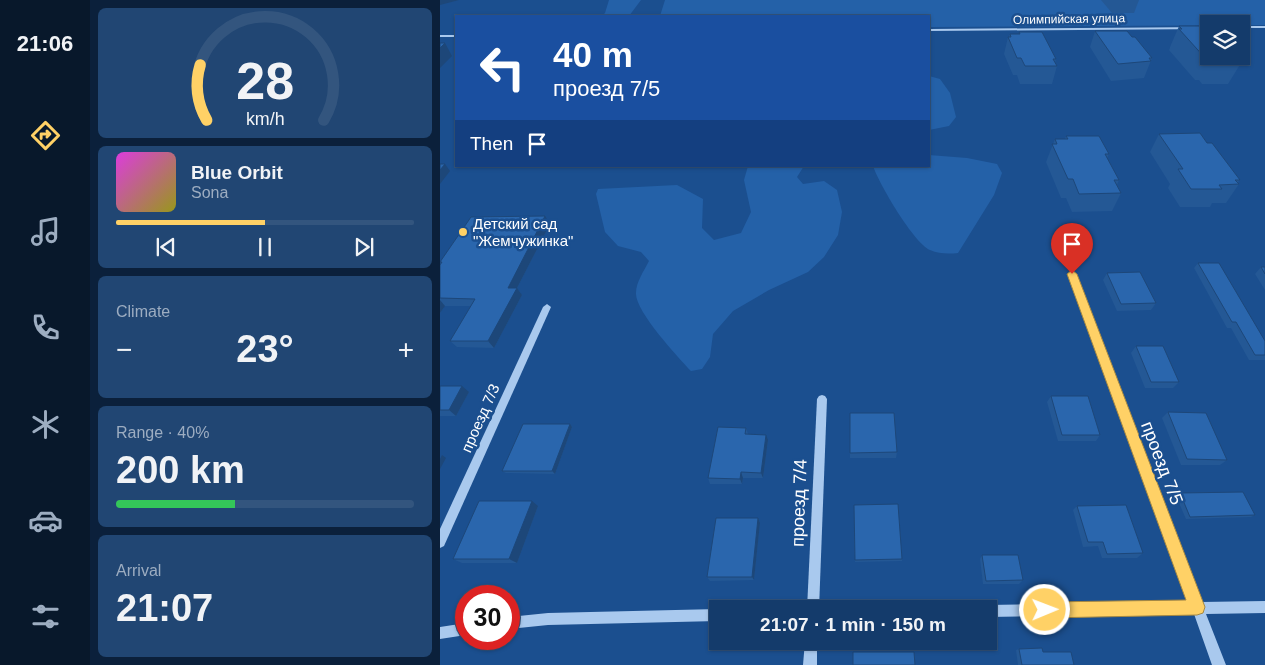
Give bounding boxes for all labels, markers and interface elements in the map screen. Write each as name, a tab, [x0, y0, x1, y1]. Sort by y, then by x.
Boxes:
street label: Олимпийская улица	[1013, 11, 1125, 27]
map controls	[1200, 15, 1250, 65]
button: layers	[1200, 15, 1250, 65]
text: 21:06	[17, 31, 73, 56]
icon: left	[470, 35, 535, 100]
text: 40 m	[553, 35, 633, 74]
text: 28	[236, 52, 294, 110]
text: проезд 7/5	[553, 76, 660, 101]
text: km/h	[246, 109, 284, 129]
icon: directions	[28, 118, 63, 153]
icon: arrive	[523, 130, 551, 158]
text: Then	[470, 133, 513, 154]
text: Blue Orbit	[191, 162, 283, 183]
text: Sona	[191, 184, 228, 201]
icon: music	[28, 214, 63, 249]
place label: Детский сад "Жемчужинка"	[473, 215, 573, 249]
pin	[1051, 223, 1093, 274]
marker: Детский сад "Жемчужинка"	[457, 226, 469, 238]
icon: arrive	[1058, 230, 1086, 258]
icon: previous	[152, 233, 180, 261]
icon: pause	[251, 233, 279, 261]
icon: next	[350, 233, 378, 261]
text: Climate	[116, 303, 170, 320]
icon: phone	[28, 310, 63, 345]
text: 23°	[236, 328, 294, 370]
text: −	[116, 334, 132, 365]
text: +	[398, 334, 414, 365]
street label: проезд 7/3	[457, 381, 503, 455]
icon: climate	[28, 407, 63, 442]
street label: проезд 7/5	[1137, 418, 1187, 508]
text: Range · 40%	[116, 424, 209, 441]
text: 200 km	[116, 449, 245, 491]
street label: проезд 7/4	[787, 459, 811, 547]
icon: car	[28, 503, 63, 538]
text: Arrival	[116, 562, 161, 579]
position arrow	[1018, 583, 1070, 635]
speed limit sign: 30	[455, 585, 520, 650]
text: 21:07	[116, 587, 213, 629]
icon: filters	[28, 599, 63, 634]
text: 21:07 · 1 min · 150 m	[760, 614, 946, 635]

